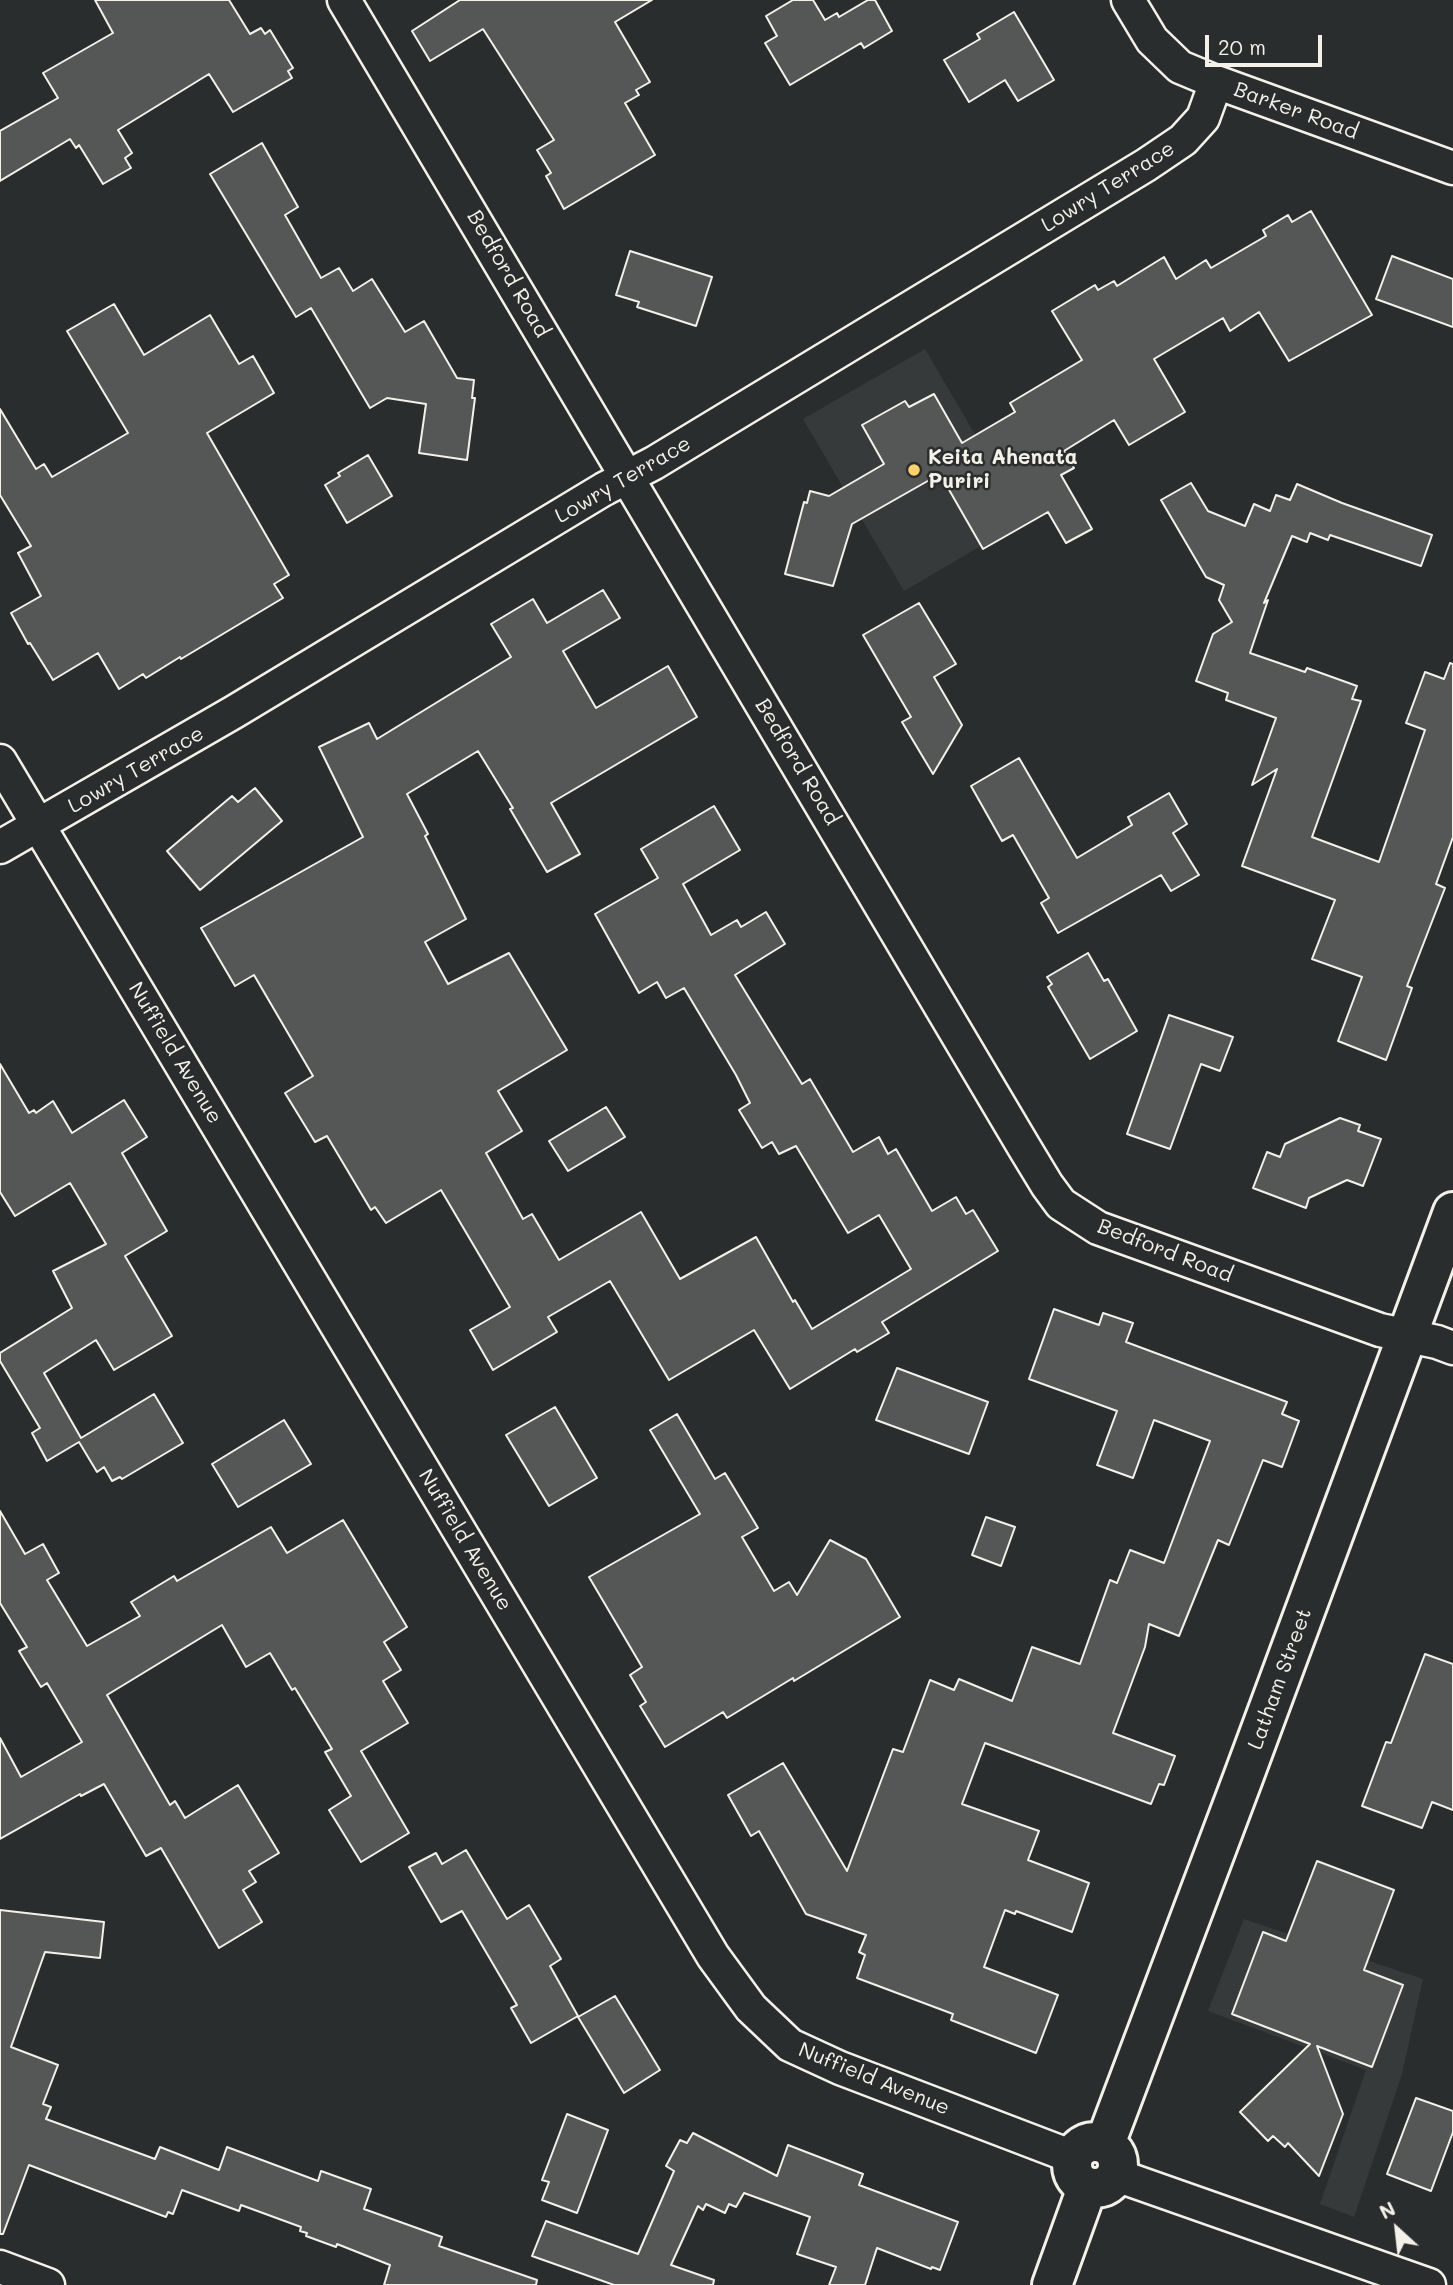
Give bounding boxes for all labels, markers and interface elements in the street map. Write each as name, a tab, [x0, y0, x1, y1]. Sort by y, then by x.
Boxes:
scale bar	[1208, 21, 1325, 65]
text: 20 m	[1218, 33, 1266, 60]
street label: Barker Road	[1230, 77, 1362, 145]
street label: Lowry Terrace	[1037, 136, 1179, 238]
street label: Bedford Road	[461, 206, 555, 342]
street label: Lowry Terrace	[551, 431, 695, 529]
place label: Keita Ahenata Puriri	[928, 445, 1078, 495]
marker: Keita Ahenata Puriri	[906, 462, 922, 478]
street label: Bedford Road	[749, 694, 845, 830]
street label: Lowry Terrace	[64, 721, 208, 819]
street label: Nuffield Avenue	[123, 978, 227, 1128]
street label: Bedford Road	[1094, 1214, 1236, 1288]
street label: Nuffield Avenue	[413, 1465, 517, 1615]
street label: Latham Street	[1243, 1605, 1317, 1753]
street label: Nuffield Avenue	[795, 2037, 953, 2121]
north arrow	[1362, 2194, 1432, 2264]
text: N	[1375, 2195, 1399, 2224]

